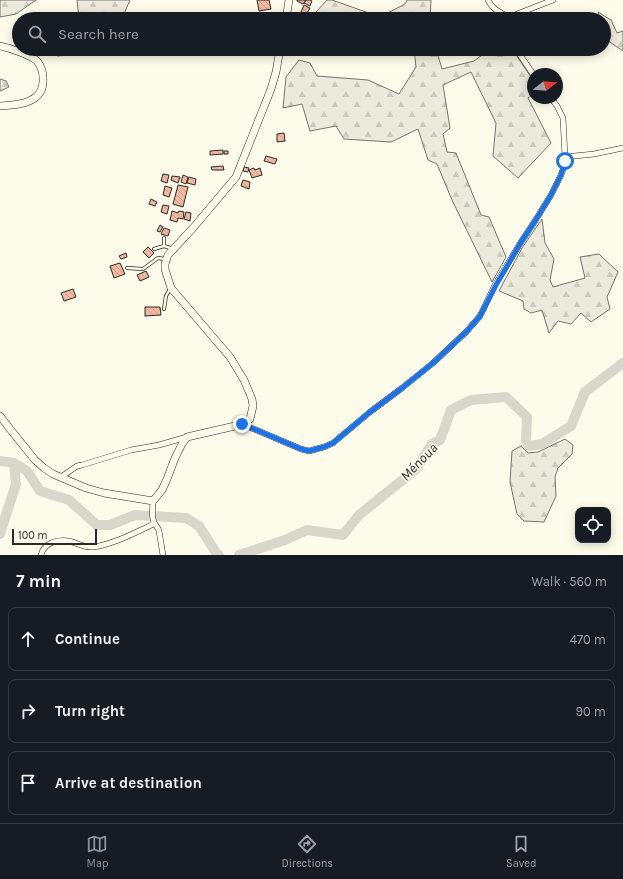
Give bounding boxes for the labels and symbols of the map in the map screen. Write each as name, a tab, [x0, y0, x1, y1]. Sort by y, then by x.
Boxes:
north arrow	[527, 68, 563, 104]
route start	[556, 152, 574, 170]
route end	[233, 415, 251, 433]
water label: Ménoua	[397, 439, 441, 485]
scale bar	[12, 527, 97, 546]

